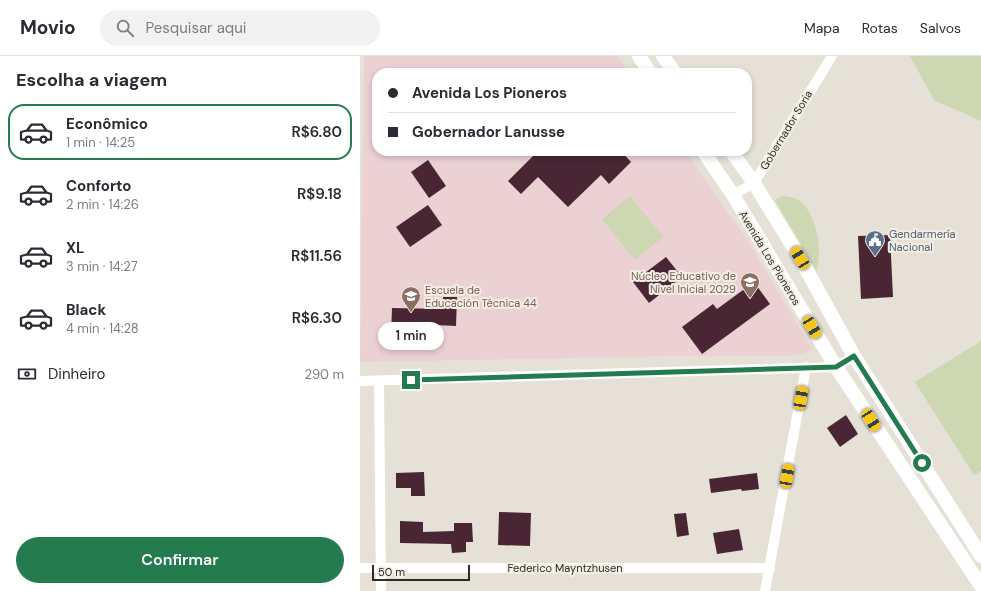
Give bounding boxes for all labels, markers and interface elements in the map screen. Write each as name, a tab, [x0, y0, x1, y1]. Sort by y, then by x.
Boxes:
search box	[100, 10, 380, 46]
text: Movio	[20, 15, 76, 40]
icon: search	[114, 17, 136, 39]
text: Pesquisar aqui	[146, 18, 246, 38]
text: Mapa	[804, 19, 840, 37]
text: Rotas	[862, 19, 898, 37]
text: Salvos	[920, 19, 961, 37]
text: Escolha a viagem	[16, 68, 167, 92]
text: Avenida Los Pioneros	[412, 83, 567, 103]
street label: Gobernador Soria	[757, 88, 815, 172]
icon: car	[18, 114, 54, 150]
text: Econômico	[66, 114, 148, 134]
text: R$6.80	[291, 122, 342, 142]
text: Gobernador Lanusse	[412, 122, 565, 142]
text: 1 min · 14:25	[66, 134, 135, 151]
icon: car	[18, 176, 54, 212]
text: Conforto	[66, 176, 131, 196]
text: R$9.18	[297, 184, 342, 204]
text: 2 min · 14:26	[66, 196, 139, 213]
street label: Avenida Los Pioneros	[736, 208, 804, 308]
place label: Gendarmería Nacional	[889, 227, 955, 254]
public building icon: Gendarmería Nacional	[864, 229, 886, 257]
icon: car	[18, 238, 54, 274]
text: XL	[66, 238, 84, 258]
car	[789, 245, 811, 271]
text: R$11.56	[291, 246, 342, 266]
text: 3 min · 14:27	[66, 258, 138, 275]
place label: Núcleo Educativo de Nivel Inicial 2029	[631, 269, 736, 296]
school or university icon: Núcleo Educativo de Nivel Inicial 2029	[739, 271, 761, 299]
place label: Escuela de Educación Técnica 44	[425, 283, 537, 310]
school or university icon: Escuela de Educación Técnica 44	[400, 285, 422, 313]
icon: car	[18, 300, 54, 336]
text: Black	[66, 300, 106, 320]
text: R$6.30	[292, 308, 342, 328]
car	[801, 314, 823, 340]
text: 4 min · 14:28	[66, 320, 139, 337]
callout: 1 min	[378, 322, 444, 350]
text: 1 min	[395, 327, 427, 344]
icon: cash	[16, 363, 38, 385]
text: Dinheiro	[48, 364, 105, 384]
text: 290 m	[305, 366, 344, 383]
route end	[402, 371, 420, 389]
car	[793, 385, 809, 411]
car	[859, 407, 883, 433]
route start	[913, 454, 931, 472]
car	[779, 463, 795, 489]
button: Confirmar	[16, 537, 344, 583]
street label: Federico Mayntzhusen	[507, 561, 623, 575]
scale bar	[372, 563, 470, 582]
text: 50 m	[378, 565, 405, 579]

